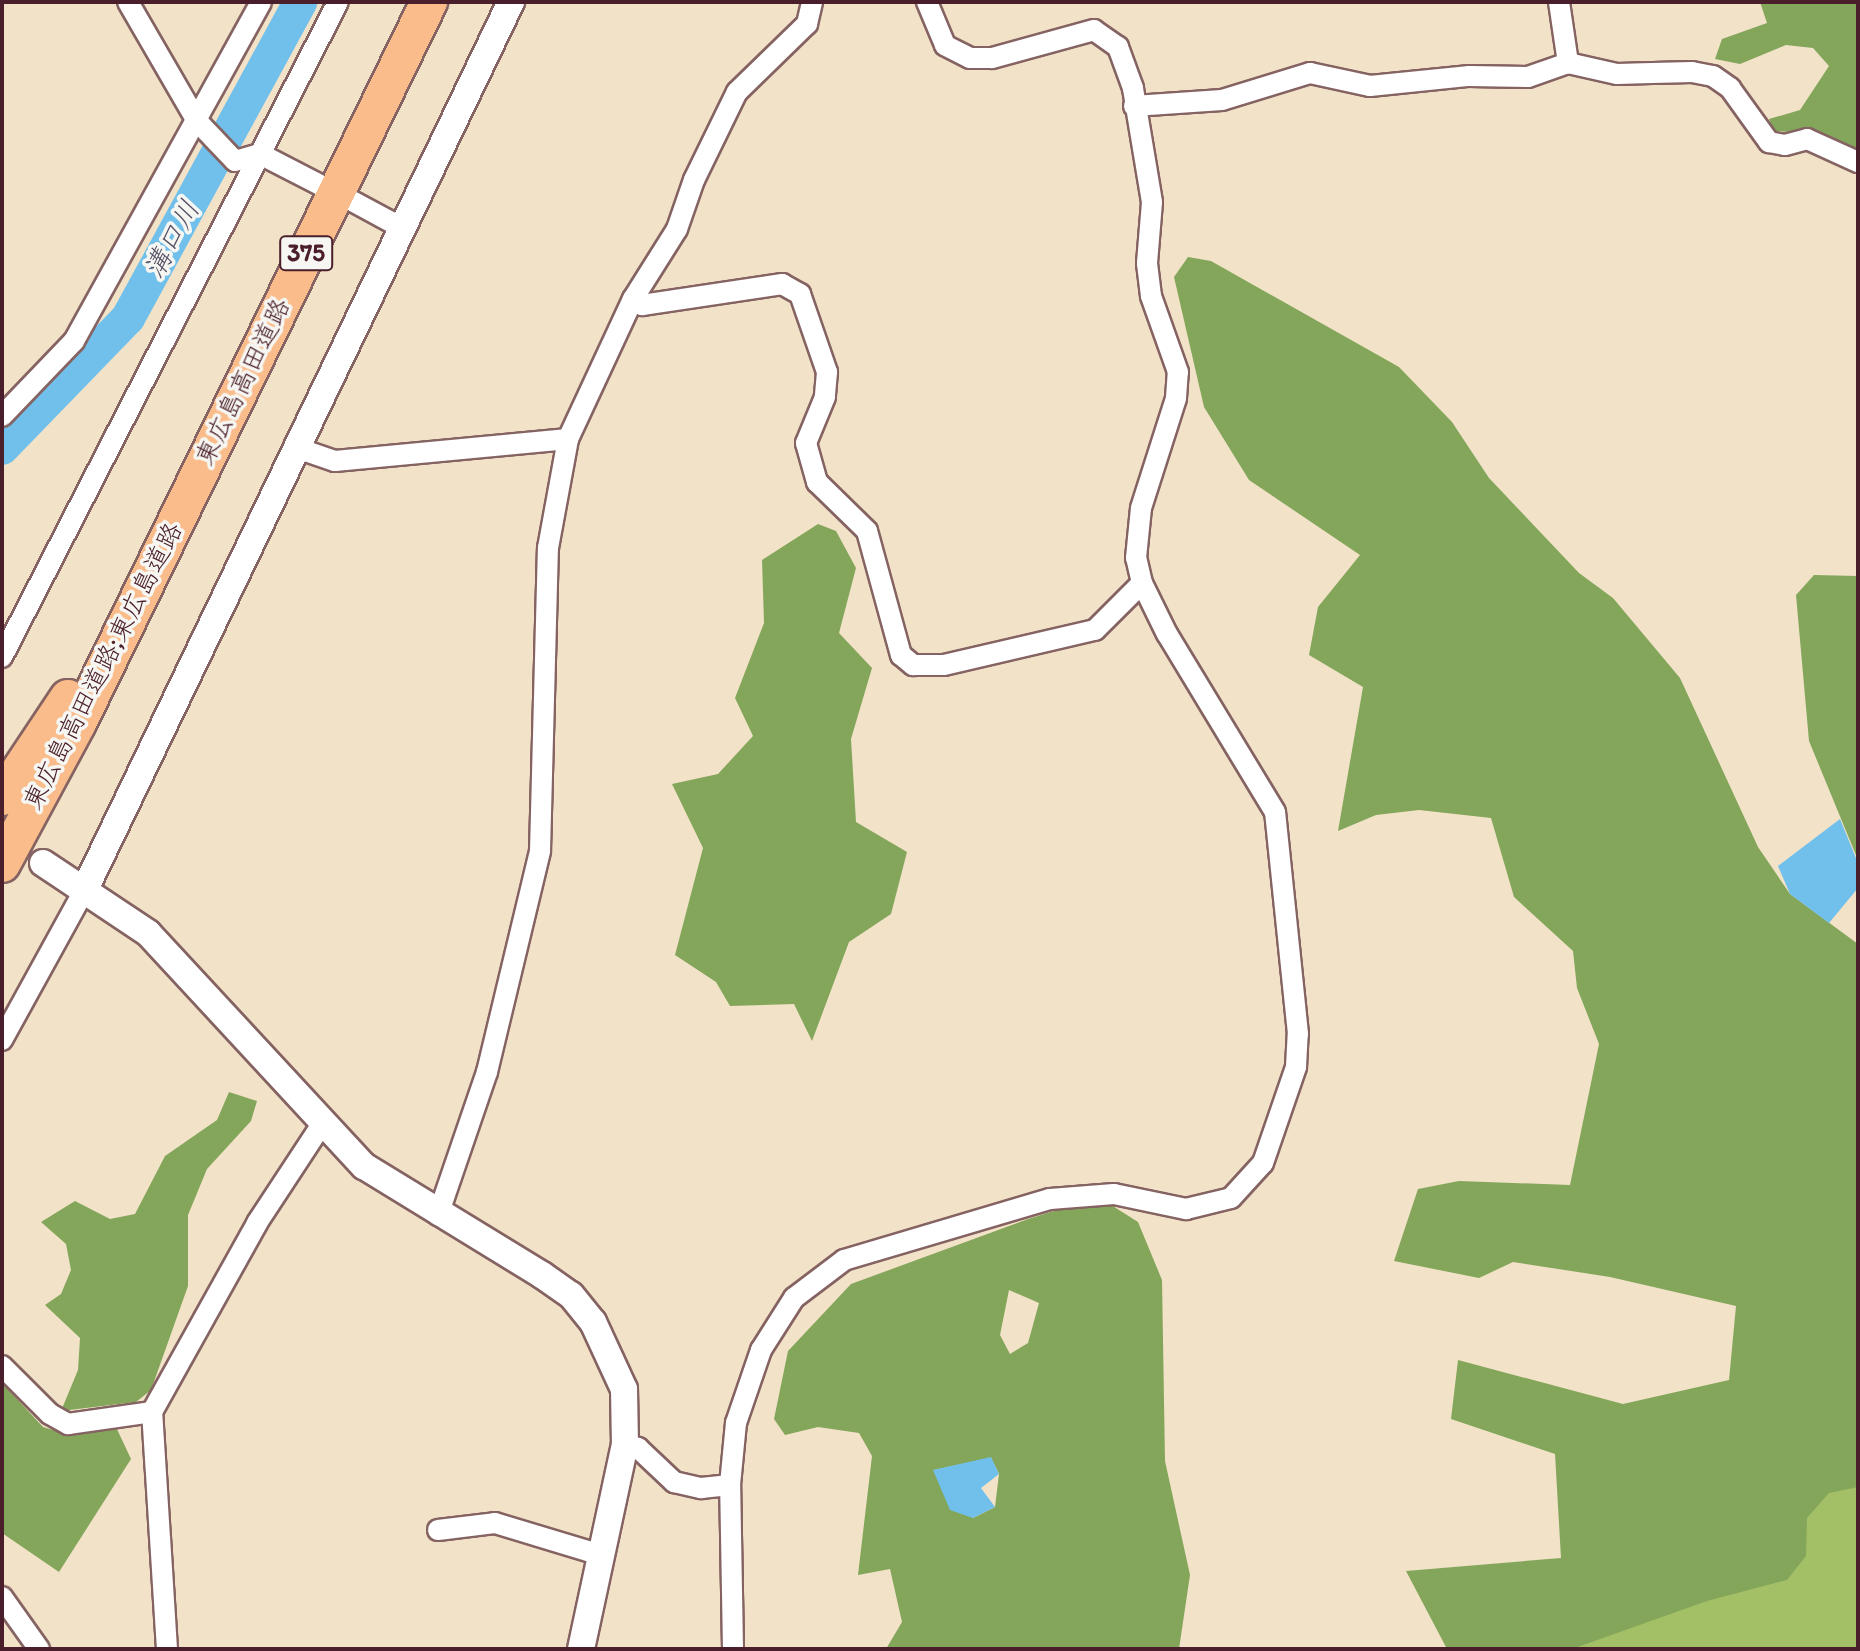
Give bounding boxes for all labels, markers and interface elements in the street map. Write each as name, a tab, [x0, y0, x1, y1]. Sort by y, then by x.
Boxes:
water label: 溝口川	[136, 194, 206, 284]
road number: 375	[278, 233, 334, 273]
street label: 東広島高田道路	[189, 293, 297, 471]
street label: 東広島高田道路;東広島道路	[17, 517, 189, 815]

